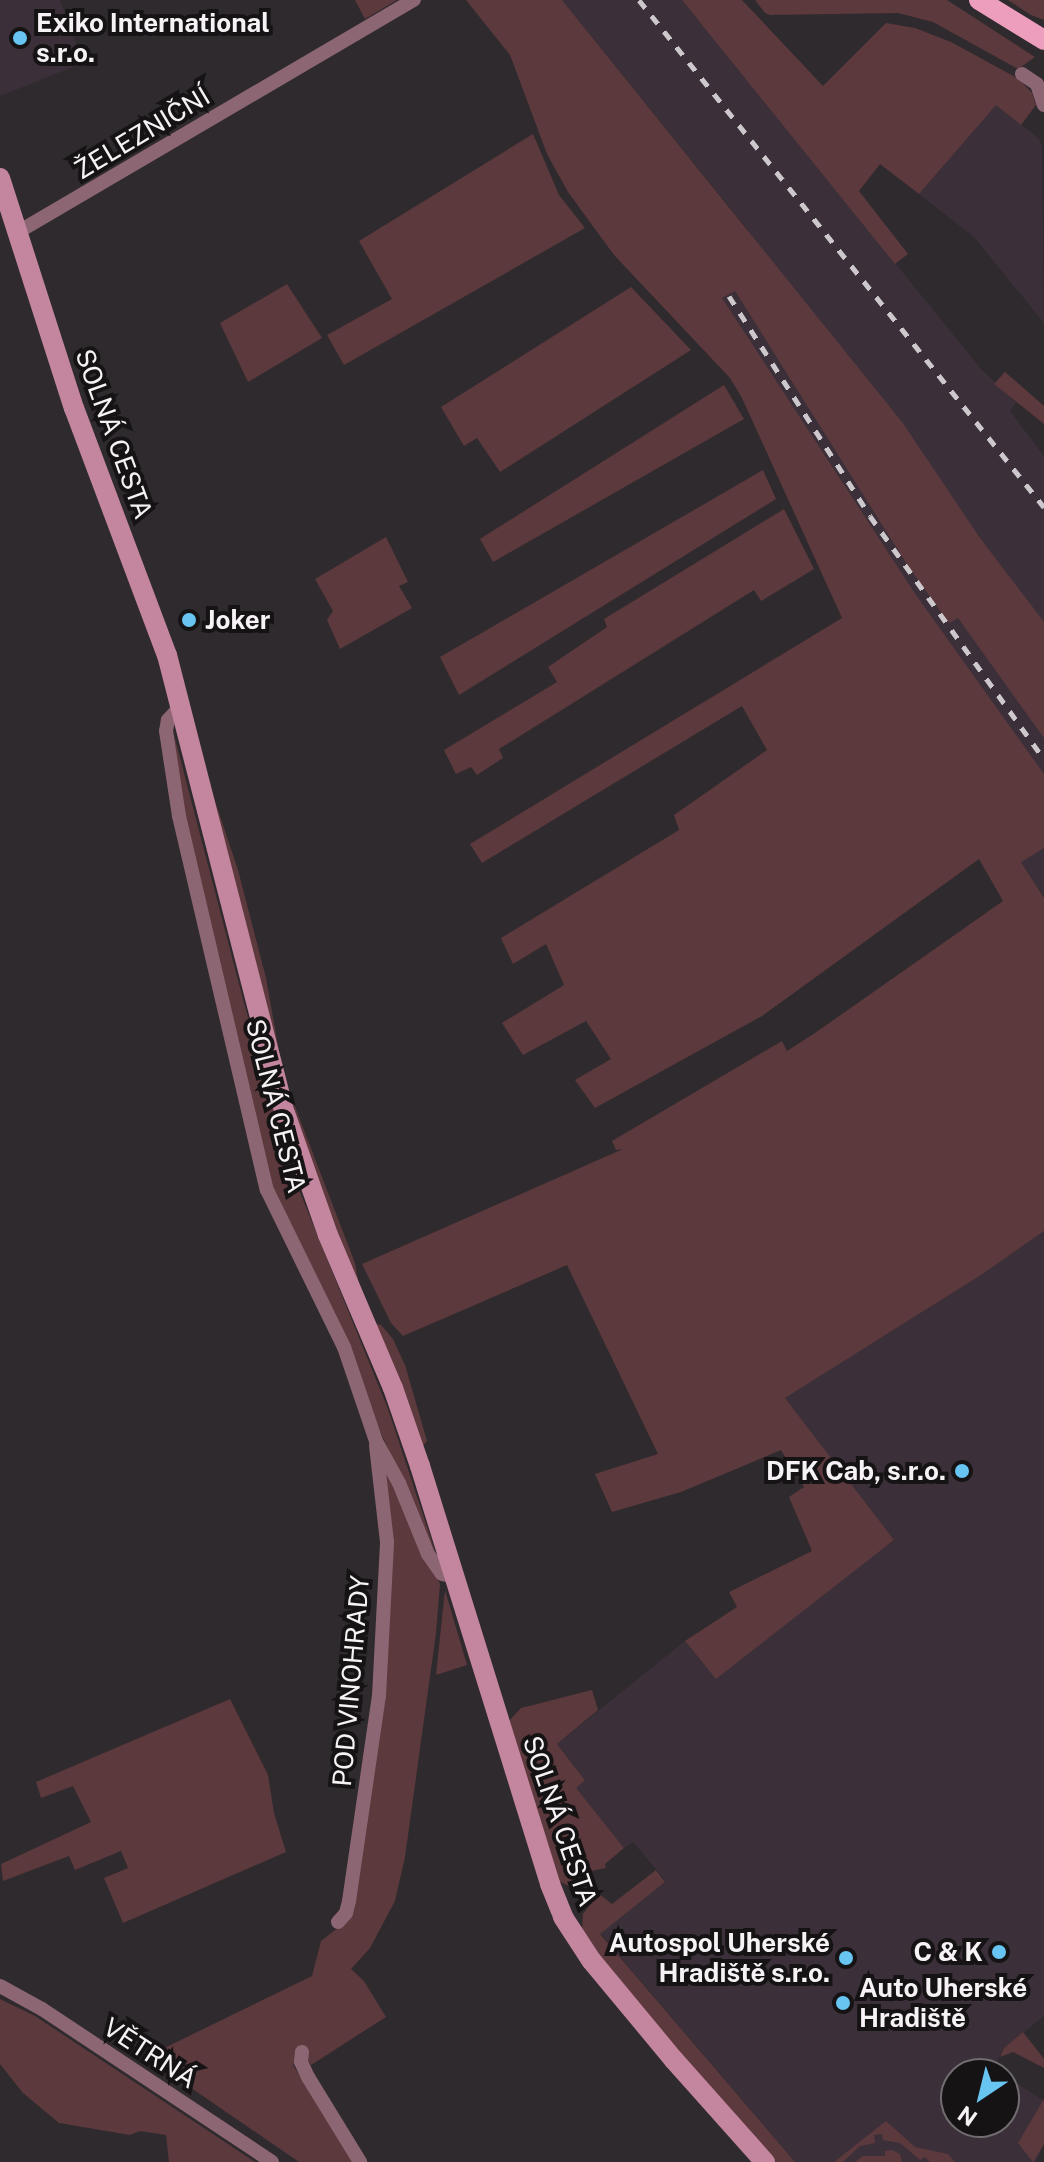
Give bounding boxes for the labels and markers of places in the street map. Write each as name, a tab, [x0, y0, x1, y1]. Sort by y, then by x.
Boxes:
place label: Exiko International s.r.o.	[36, 7, 270, 68]
marker: Exiko International s.r.o.	[11, 29, 29, 47]
place label: Joker	[205, 604, 270, 636]
marker: Joker	[180, 611, 198, 629]
place label: DFK Cab, s.r.o.	[766, 1455, 946, 1487]
marker: DFK Cab, s.r.o.	[953, 1462, 971, 1480]
place label: Autospol Uherské Hradiště s.r.o.	[609, 1927, 830, 1988]
place label: C & K	[914, 1936, 983, 1968]
marker: C & K	[990, 1943, 1008, 1961]
marker: Autospol Uherské Hradiště s.r.o.	[837, 1949, 855, 1967]
place label: Auto Uherské Hradiště	[859, 1972, 1027, 2034]
marker: Auto Uherské Hradiště	[834, 1994, 852, 2012]

